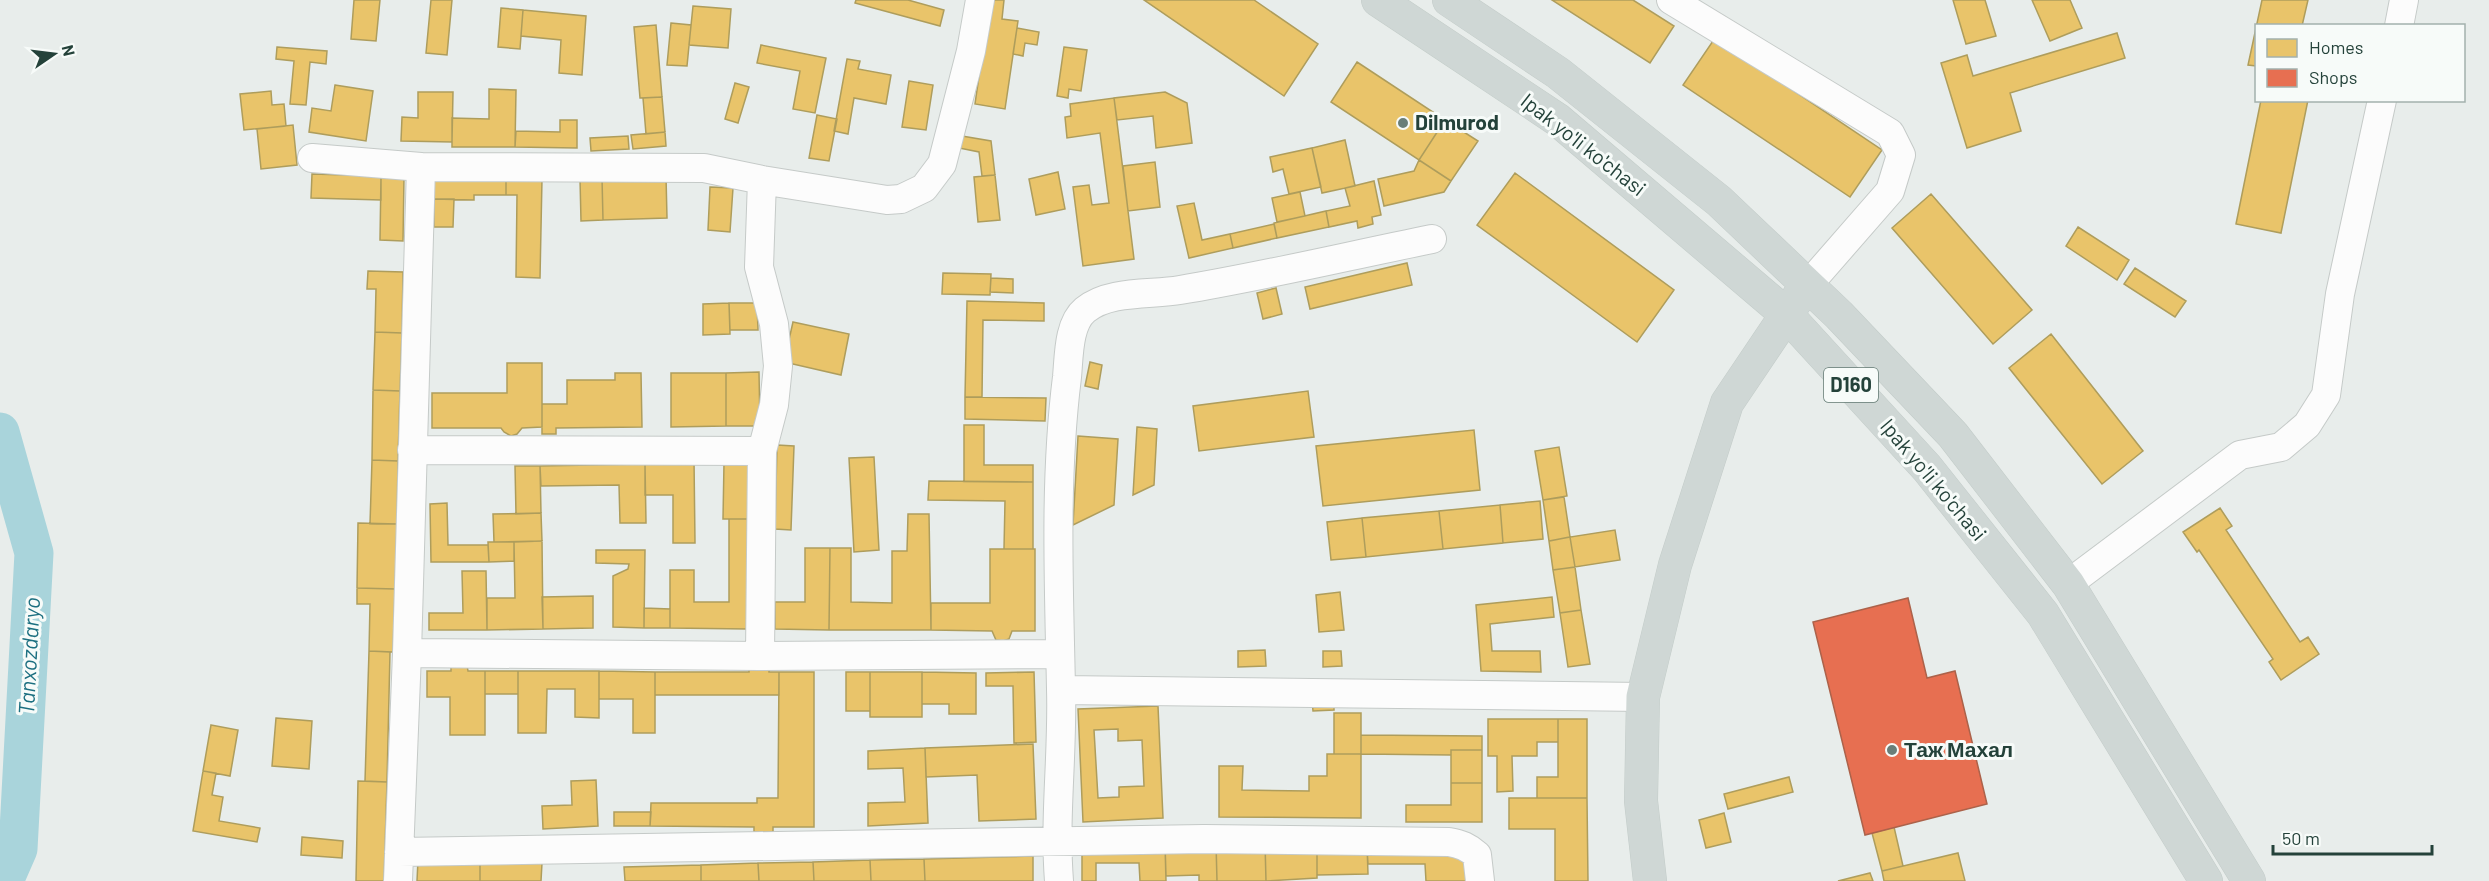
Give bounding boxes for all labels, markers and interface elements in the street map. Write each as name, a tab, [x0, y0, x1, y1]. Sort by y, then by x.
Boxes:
north arrow	[24, 24, 84, 84]
legend	[2255, 24, 2465, 102]
text: Homes	[2309, 36, 2363, 58]
text: N	[59, 43, 80, 58]
text: Shops	[2309, 66, 2358, 88]
street label: Ipak yo'li ko'chasi	[1516, 87, 1651, 200]
place label: Dilmurod	[1415, 109, 1499, 134]
marker: Dilmurod	[1396, 116, 1410, 130]
road number: D160	[1824, 368, 1878, 402]
street label: Ipak yo'li ko'chasi	[1876, 413, 1992, 545]
water label: Tanxozdaryo	[12, 597, 44, 715]
place label: Таж Махал	[1904, 736, 2013, 761]
marker: Таж Махал	[1885, 743, 1899, 757]
scale bar	[2273, 818, 2432, 856]
text: 50 m	[2282, 827, 2320, 849]

